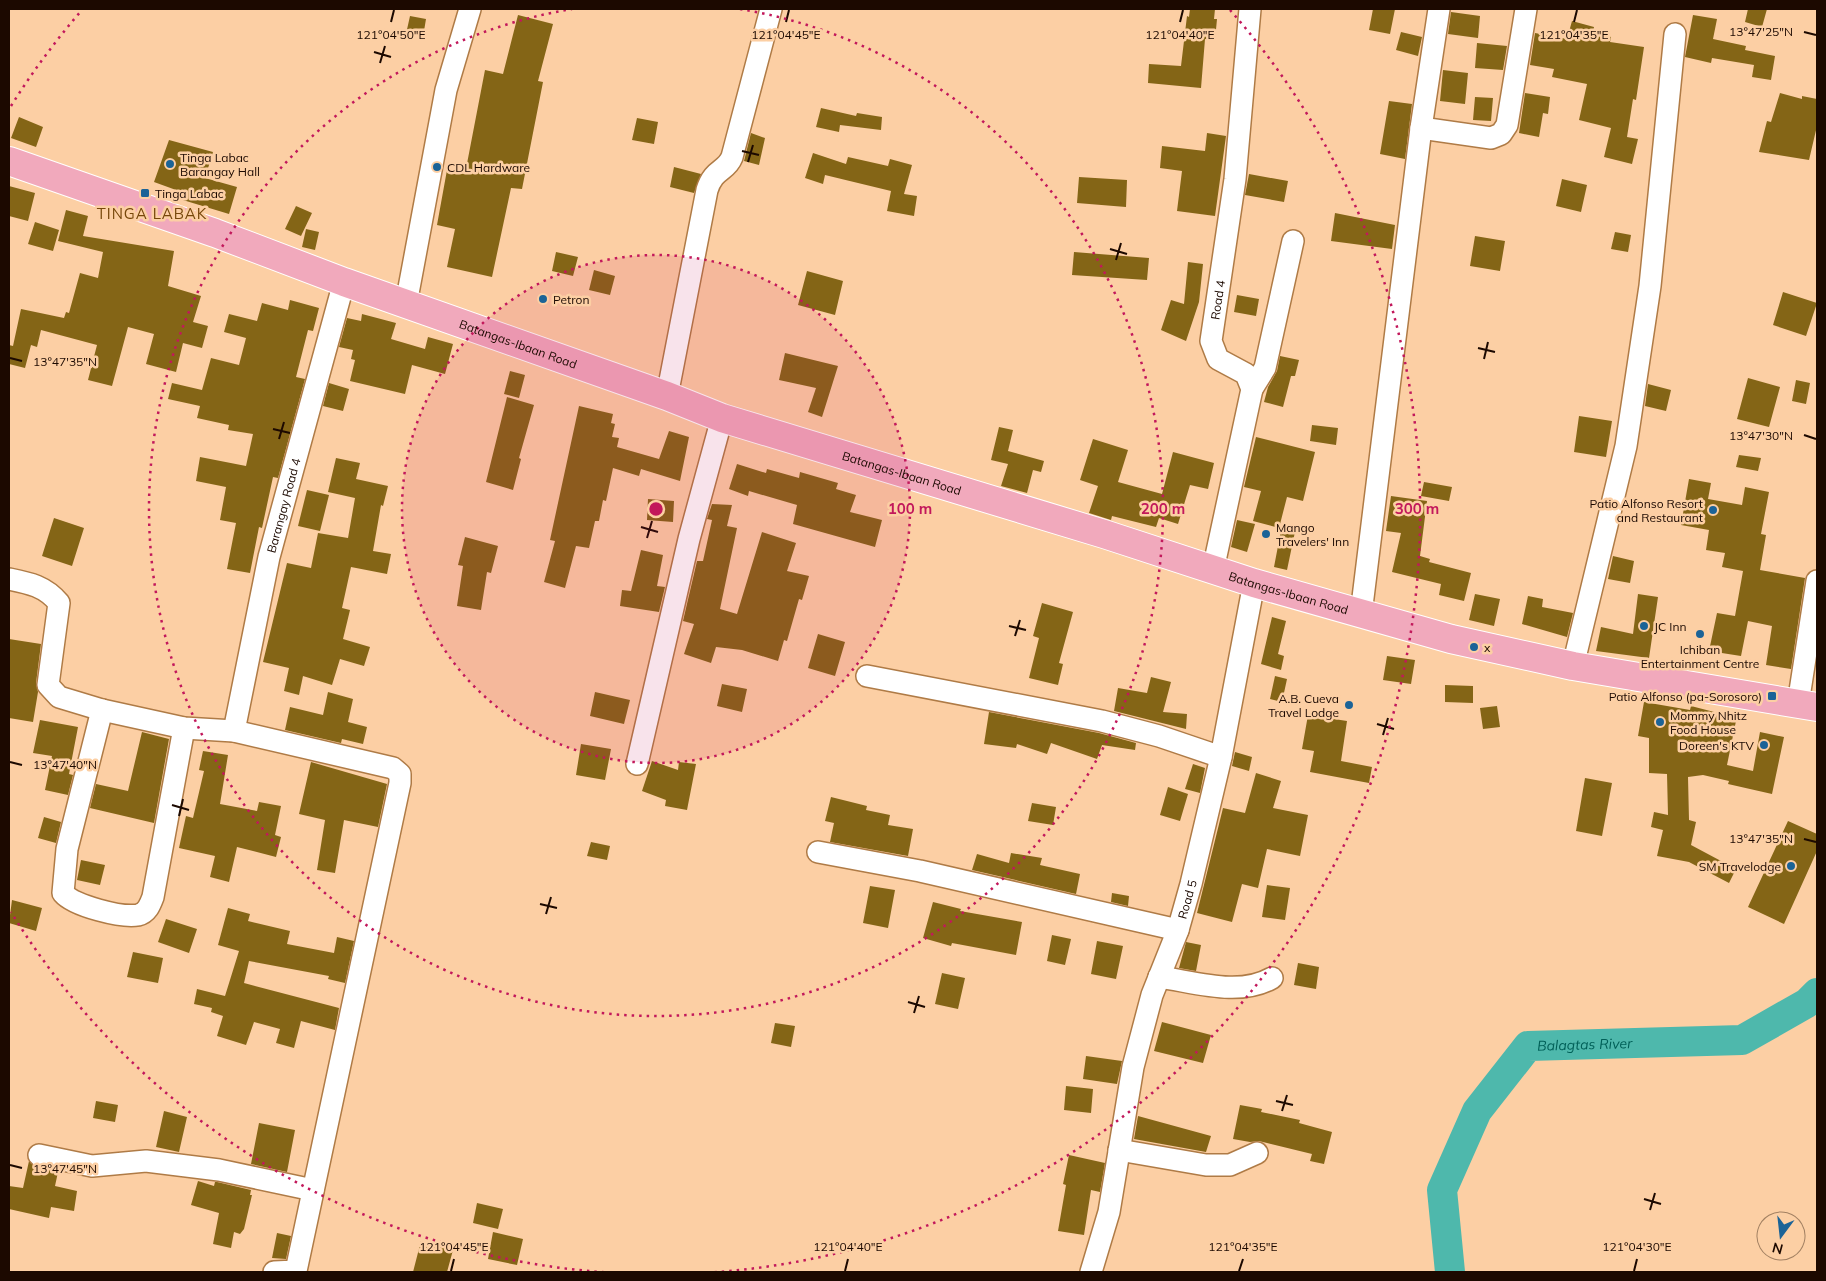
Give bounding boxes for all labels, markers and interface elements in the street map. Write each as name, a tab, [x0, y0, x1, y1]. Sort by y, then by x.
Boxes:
text: 13°47'25"N	[1729, 24, 1793, 39]
text: 121°04'50"E	[356, 27, 426, 42]
text: 121°04'45"E	[751, 27, 821, 42]
text: 121°04'40"E	[1145, 27, 1215, 42]
text: 121°04'35"E	[1539, 27, 1609, 42]
place label: Tinga Labac Barangay Hall	[180, 150, 260, 179]
marker: Tinga Labac Barangay Hall	[164, 158, 176, 170]
place label: CDL Hardware	[447, 160, 530, 175]
marker: CDL Hardware	[431, 161, 443, 173]
place label: Tinga Labac	[155, 186, 224, 201]
marker: Tinga Labac	[139, 187, 151, 199]
district label: TINGA LABAK	[97, 204, 207, 223]
street label: Road 4	[1207, 279, 1227, 321]
place label: Petron	[553, 292, 589, 307]
marker: Petron	[537, 293, 549, 305]
street label: Batangas-Ibaan Road	[457, 316, 579, 371]
text: 13°47'35"N	[33, 354, 97, 369]
text: 13°47'30"N	[1729, 428, 1793, 443]
street label: Batangas-Ibaan Road	[841, 447, 963, 498]
street label: Barangay Road 4	[263, 456, 303, 554]
place label: Patio Alfonso Resort and Restaurant	[1589, 496, 1703, 525]
text: 100 m	[888, 499, 932, 518]
text: 200 m	[1141, 499, 1185, 518]
text: 300 m	[1395, 499, 1439, 518]
centre of rings	[647, 500, 665, 518]
marker: Patio Alfonso Resort and Restaurant	[1707, 504, 1719, 516]
place label: Mango Travelers' Inn	[1276, 520, 1349, 549]
marker: Mango Travelers' Inn	[1260, 528, 1272, 540]
street label: Batangas-Ibaan Road	[1227, 568, 1350, 617]
place label: JC Inn	[1654, 619, 1686, 634]
marker: JC Inn	[1638, 620, 1650, 632]
marker: Ichiban Entertainment Centre	[1694, 628, 1706, 640]
place label: x	[1484, 640, 1491, 655]
marker: x	[1468, 641, 1480, 653]
place label: Ichiban Entertainment Centre	[1641, 642, 1759, 671]
place label: Patio Alfonso (pa-Sorosoro)	[1609, 689, 1762, 704]
marker: Patio Alfonso (pa-Sorosoro)	[1766, 690, 1778, 702]
place label: A.B. Cueva Travel Lodge	[1268, 691, 1339, 720]
marker: A.B. Cueva Travel Lodge	[1343, 699, 1355, 711]
place label: Mommy Nhitz Food House	[1670, 708, 1747, 737]
marker: Mommy Nhitz Food House	[1654, 716, 1666, 728]
place label: Doreen's KTV	[1679, 738, 1755, 753]
marker: Doreen's KTV	[1758, 739, 1770, 751]
text: 13°47'40"N	[33, 757, 97, 772]
text: 13°47'35"N	[1729, 831, 1793, 846]
place label: SM Travelodge	[1699, 859, 1781, 874]
marker: SM Travelodge	[1785, 860, 1797, 872]
street label: Road 5	[1174, 878, 1199, 920]
water label: Balagtas River	[1537, 1034, 1633, 1055]
text: 13°47'45"N	[33, 1161, 97, 1176]
north arrow	[1756, 1211, 1806, 1261]
text: N	[1770, 1238, 1785, 1259]
text: 121°04'45"E	[419, 1239, 489, 1254]
text: 121°04'40"E	[813, 1239, 883, 1254]
text: 121°04'35"E	[1208, 1239, 1278, 1254]
text: 121°04'30"E	[1602, 1239, 1672, 1254]

